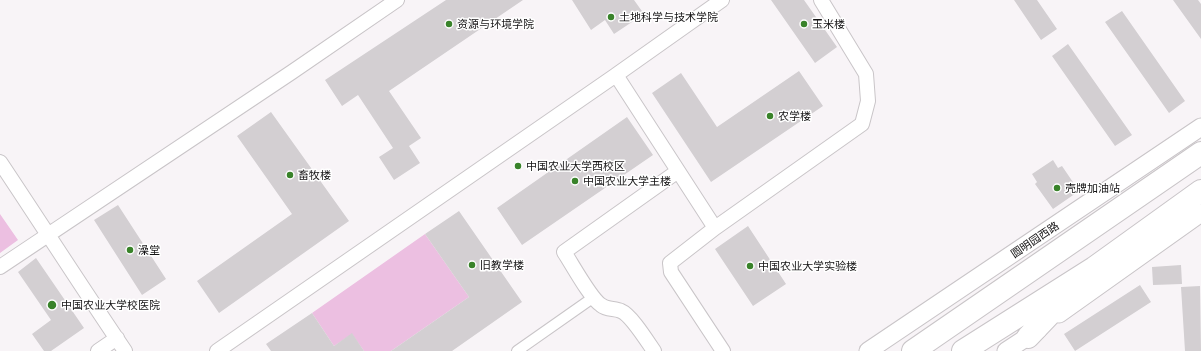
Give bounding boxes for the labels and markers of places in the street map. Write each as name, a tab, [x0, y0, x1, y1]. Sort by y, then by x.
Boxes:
place label: 土地科学与技术学院	[619, 10, 718, 24]
marker: 土地科学与技术学院	[606, 12, 616, 22]
place label: 资源与环境学院	[457, 17, 534, 31]
place label: 玉米楼	[812, 17, 845, 31]
marker: 资源与环境学院	[444, 19, 454, 29]
marker: 玉米楼	[799, 19, 809, 29]
place label: 农学楼	[778, 109, 811, 123]
marker: 农学楼	[765, 111, 775, 121]
place label: 中国农业大学西校区	[526, 159, 625, 173]
marker: 中国农业大学西校区	[513, 161, 523, 171]
place label: 畜牧楼	[298, 168, 331, 182]
marker: 畜牧楼	[285, 170, 295, 180]
place label: 中国农业大学主楼	[583, 174, 671, 188]
marker: 中国农业大学主楼	[570, 176, 580, 186]
place label: 壳牌加油站	[1065, 181, 1120, 195]
marker: 壳牌加油站	[1052, 183, 1062, 193]
place label: 澡堂	[138, 243, 160, 257]
marker: 澡堂	[125, 245, 135, 255]
place label: 旧教学楼	[480, 258, 524, 272]
place label: 中国农业大学实验楼	[758, 259, 857, 273]
marker: 旧教学楼	[467, 260, 477, 270]
marker: 中国农业大学实验楼	[745, 261, 755, 271]
place label: 中国农业大学校医院	[61, 298, 160, 312]
marker: 中国农业大学校医院	[46, 299, 58, 311]

